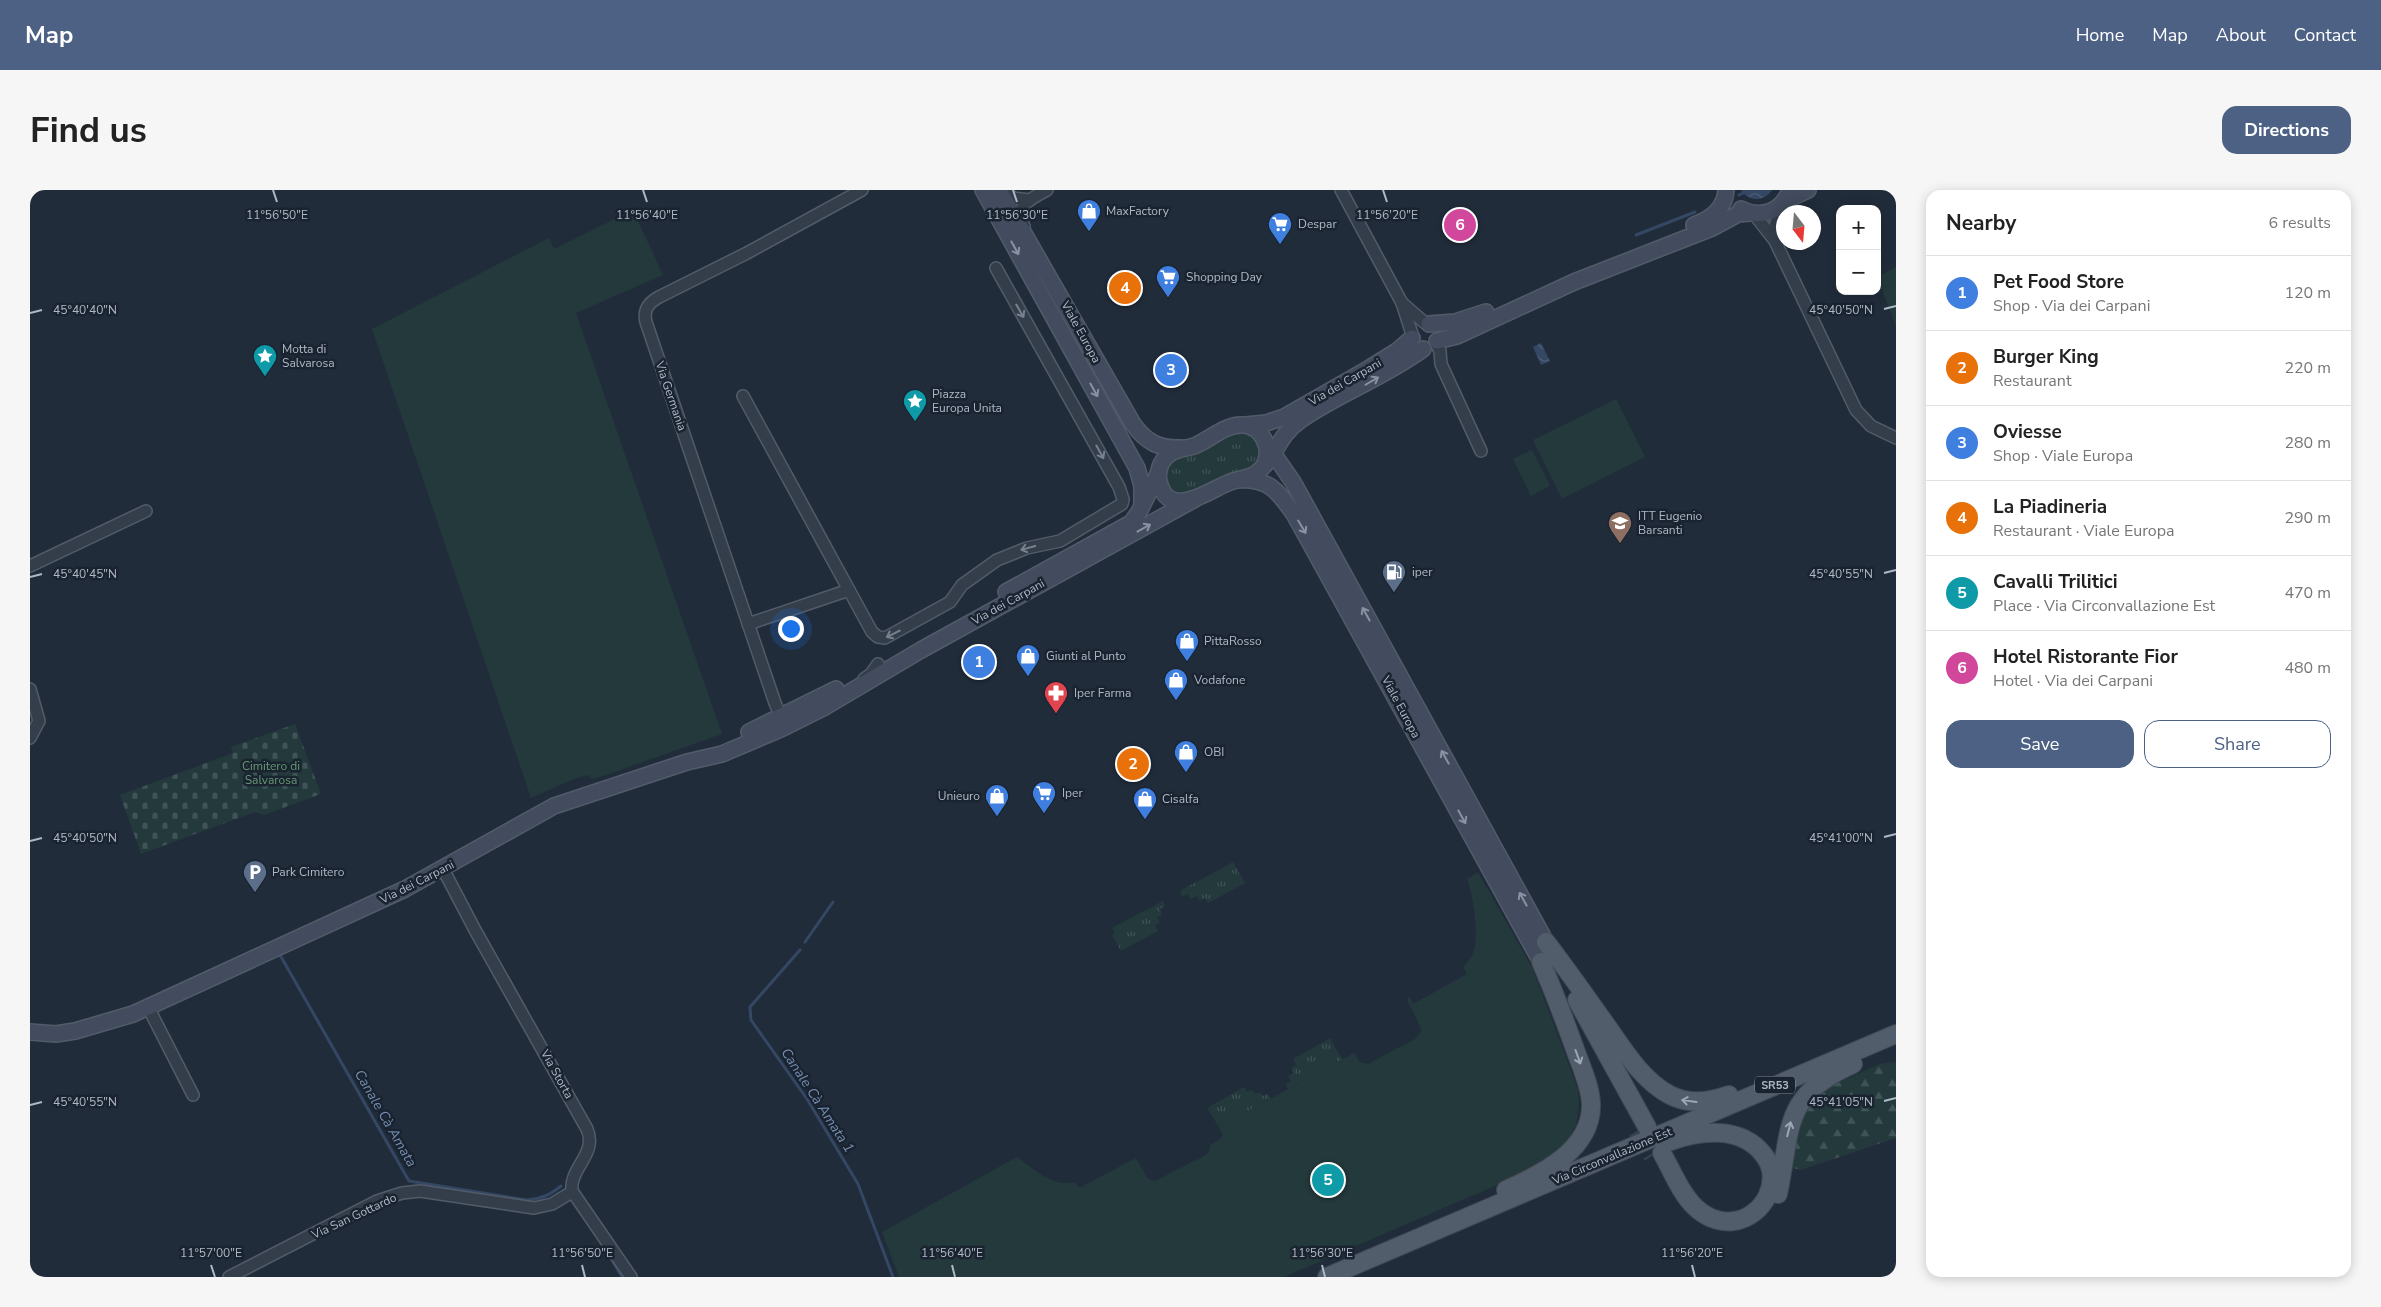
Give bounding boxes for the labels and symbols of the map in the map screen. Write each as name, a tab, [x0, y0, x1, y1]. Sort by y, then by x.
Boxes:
shop icon: MaxFactory	[1076, 198, 1102, 232]
place label: MaxFactory	[1106, 203, 1170, 219]
north arrow	[1776, 205, 1821, 250]
pin: 6	[1444, 206, 1476, 244]
text: 11°56'50"E	[246, 207, 308, 223]
text: 11°56'40"E	[616, 207, 678, 223]
text: 11°56'30"E	[986, 207, 1048, 223]
text: 11°56'20"E	[1356, 207, 1418, 223]
supermarket icon: Despar	[1267, 211, 1293, 245]
place label: Despar	[1298, 216, 1337, 232]
one-way arrow	[1011, 240, 1021, 255]
supermarket icon: Shopping Day	[1155, 264, 1181, 298]
pin: 4	[1109, 269, 1141, 307]
place label: Shopping Day	[1186, 269, 1263, 285]
street label: Viale Europa	[1057, 297, 1105, 366]
text: 45°40'40"N	[53, 302, 117, 318]
text: 45°40'50"N	[1809, 302, 1873, 318]
one-way arrow	[1015, 303, 1025, 318]
place label: Motta di Salvarosa	[282, 341, 335, 371]
place icon: Motta di Salvarosa	[252, 343, 278, 377]
pin: 3	[1155, 351, 1187, 389]
street label: Via dei Carpani	[1305, 355, 1384, 410]
street label: Via Germania	[651, 358, 690, 433]
one-way arrow	[1364, 376, 1379, 386]
one-way arrow	[1090, 382, 1099, 397]
place label: Piazza Europa Unita	[932, 386, 1002, 416]
place icon: Piazza Europa Unita	[902, 388, 928, 422]
one-way arrow	[1095, 445, 1105, 460]
place label: ITT Eugenio Barsanti	[1638, 508, 1702, 538]
school or university icon: ITT Eugenio Barsanti	[1607, 510, 1633, 544]
one-way arrow	[1298, 519, 1308, 533]
one-way arrow	[1137, 523, 1152, 533]
one-way arrow	[1021, 544, 1037, 554]
fuel station icon: iper	[1381, 559, 1407, 593]
place label: iper	[1412, 564, 1433, 580]
text: 45°40'45"N	[53, 566, 117, 582]
text: 45°40'55"N	[1809, 566, 1873, 582]
street label: Via dei Carpani	[968, 575, 1047, 629]
one-way arrow	[1361, 607, 1371, 622]
your location	[778, 616, 804, 642]
shop icon: PittaRosso	[1174, 628, 1200, 662]
one-way arrow	[886, 630, 901, 639]
place label: PittaRosso	[1204, 633, 1262, 649]
pin: 1	[963, 643, 995, 681]
shop icon: Giunti al Punto	[1015, 643, 1041, 677]
place label: Giunti al Punto	[1046, 648, 1126, 664]
shop icon: Vodafone	[1163, 667, 1189, 701]
place label: Vodafone	[1193, 672, 1245, 688]
street label: Viale Europa	[1377, 672, 1424, 741]
pharmacy icon: Iper Farma	[1043, 680, 1069, 714]
place label: Iper Farma	[1074, 685, 1131, 701]
shop icon: OBI	[1173, 739, 1199, 773]
place label: OBI	[1204, 744, 1224, 760]
pin: 2	[1117, 745, 1149, 783]
one-way arrow	[1440, 749, 1450, 764]
park label: Cimitero di Salvarosa	[242, 758, 300, 788]
supermarket icon: Iper	[1031, 780, 1057, 814]
shop icon: Unieuro	[984, 783, 1010, 817]
place label: Iper	[1062, 785, 1083, 801]
shop icon: Cisalfa	[1132, 786, 1158, 820]
place label: Unieuro	[938, 788, 980, 804]
place label: Cisalfa	[1162, 791, 1199, 807]
one-way arrow	[1457, 810, 1467, 824]
text: 45°40'50"N	[53, 830, 117, 846]
text: 45°41'00"N	[1809, 830, 1873, 846]
street label: Via dei Carpani	[376, 856, 457, 908]
parking icon: Park Cimitero	[242, 859, 268, 893]
place label: Park Cimitero	[272, 864, 345, 880]
one-way arrow	[1518, 892, 1527, 907]
water label: Canale Cà Amata 1	[777, 1044, 859, 1156]
street label: Via Storta	[536, 1046, 577, 1101]
one-way arrow	[1574, 1048, 1583, 1064]
water label: Canale Cà Amata	[350, 1066, 421, 1170]
road number: SR53	[1755, 1076, 1795, 1094]
text: 45°40'55"N	[53, 1094, 117, 1110]
text: 45°41'05"N	[1809, 1094, 1873, 1110]
one-way arrow	[1682, 1095, 1698, 1105]
one-way arrow	[1785, 1122, 1794, 1138]
street label: Via Circonvallazione Est	[1549, 1123, 1675, 1189]
pin: 5	[1312, 1161, 1344, 1199]
street label: Via San Gottardo	[308, 1189, 399, 1243]
text: 11°57'00"E	[180, 1245, 242, 1261]
text: 11°56'50"E	[551, 1245, 613, 1261]
text: 11°56'40"E	[921, 1245, 983, 1261]
text: 11°56'30"E	[1291, 1245, 1353, 1261]
text: 11°56'20"E	[1661, 1245, 1723, 1261]

